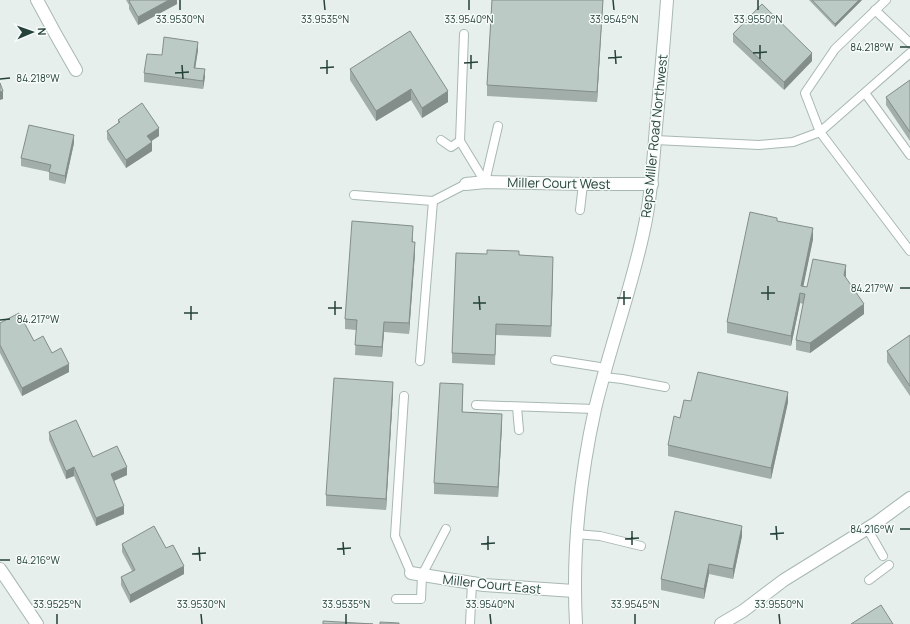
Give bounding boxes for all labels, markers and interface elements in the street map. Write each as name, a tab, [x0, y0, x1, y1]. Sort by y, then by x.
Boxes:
north arrow	[12, 12, 52, 52]
text: 33.9530°N	[156, 12, 204, 26]
text: 33.9535°N	[301, 12, 349, 26]
text: 33.9540°N	[445, 12, 494, 26]
text: 33.9545°N	[590, 12, 638, 26]
text: 33.9550°N	[734, 12, 783, 26]
text: N	[35, 27, 50, 36]
text: 84.218°W	[850, 40, 894, 54]
street label: Reps Miller Road Northwest	[636, 53, 672, 219]
text: 84.218°W	[16, 71, 60, 85]
street label: Miller Court West	[507, 173, 611, 193]
text: 84.217°W	[851, 281, 894, 295]
text: 84.217°W	[17, 312, 60, 326]
text: 84.216°W	[850, 522, 894, 536]
text: 84.216°W	[16, 553, 60, 567]
street label: Miller Court East	[442, 570, 542, 598]
text: 33.9525°N	[33, 597, 81, 611]
text: 33.9530°N	[177, 597, 225, 611]
text: 33.9535°N	[322, 597, 370, 611]
text: 33.9540°N	[466, 597, 515, 611]
text: 33.9545°N	[611, 597, 659, 611]
text: 33.9550°N	[755, 597, 804, 611]

